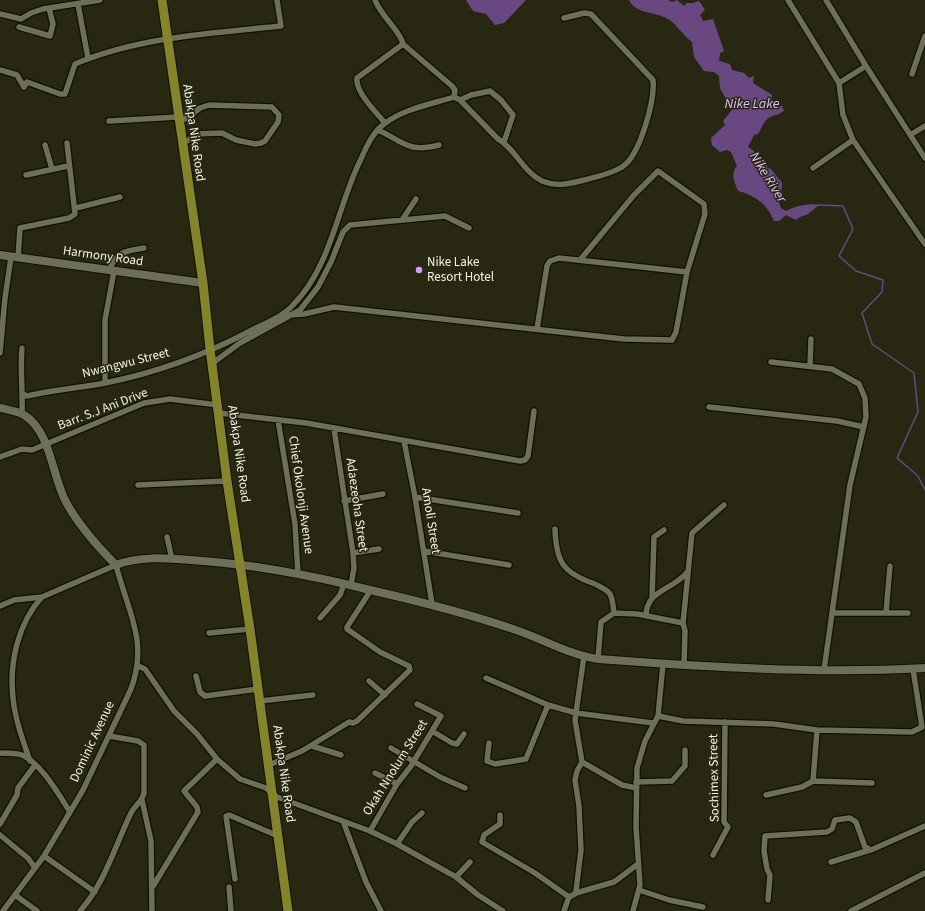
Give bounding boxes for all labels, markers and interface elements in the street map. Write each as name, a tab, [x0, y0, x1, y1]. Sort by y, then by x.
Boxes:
street label: Abakpa Nike Road	[178, 83, 208, 183]
water label: Nike Lake	[725, 97, 779, 113]
water label: Nike River	[745, 149, 789, 207]
street label: Harmony Road	[62, 244, 144, 270]
place label: Nike Lake Resort Hotel	[427, 255, 494, 286]
marker: Nike Lake Resort Hotel	[414, 265, 424, 275]
street label: Nwangwu Street	[81, 346, 171, 382]
street label: Barr. S.J Ani Drive	[56, 386, 150, 434]
street label: Abakpa Nike Road	[223, 404, 253, 504]
street label: Chief Okolonji Avenue	[284, 435, 316, 555]
street label: Adaezeoha Street	[342, 457, 370, 553]
street label: Amoli Street	[417, 487, 443, 555]
street label: Dominic Avenue	[67, 699, 119, 785]
street label: Okah Nnolum Street	[360, 717, 432, 819]
street label: Abakpa Nike Road	[268, 724, 298, 824]
street label: Sochimex Street	[706, 734, 724, 822]

